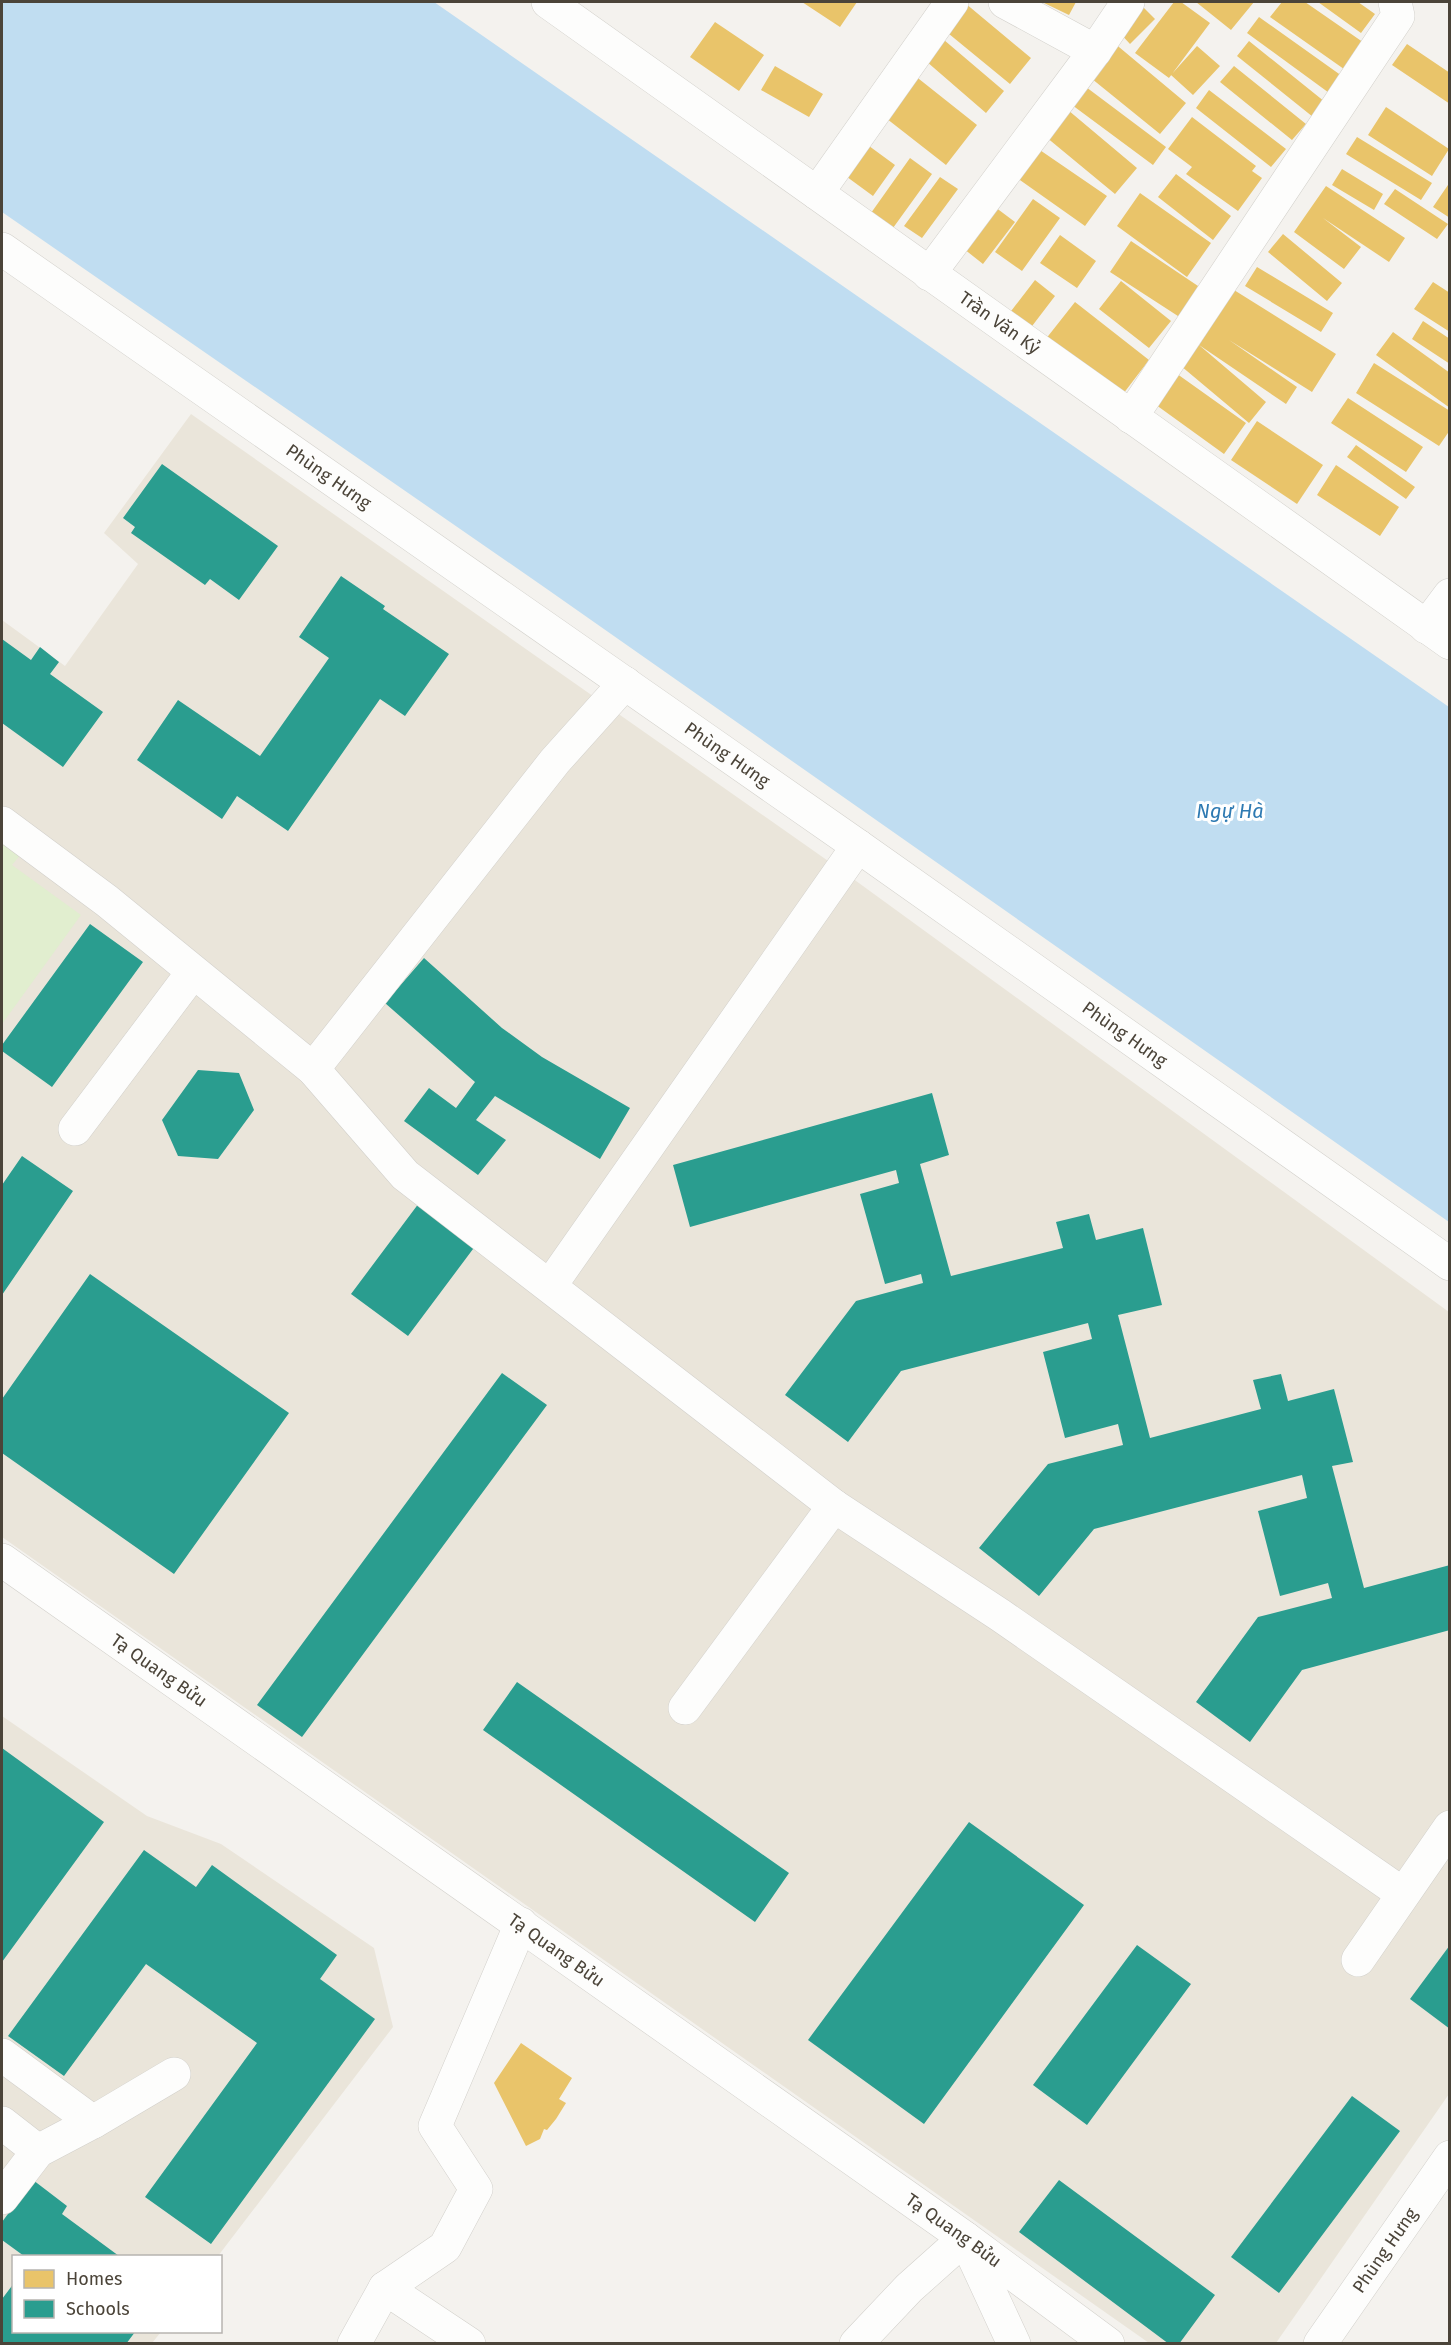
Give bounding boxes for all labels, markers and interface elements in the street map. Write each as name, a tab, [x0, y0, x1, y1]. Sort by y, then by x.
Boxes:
street label: Trần Văn Kỷ	[955, 287, 1044, 359]
street label: Phùng Hưng	[282, 439, 376, 514]
street label: Phùng Hưng	[680, 717, 774, 792]
water label: Ngự Hà	[1196, 799, 1264, 823]
street label: Phùng Hưng	[1078, 997, 1172, 1072]
street label: Tạ Quang Bửu	[107, 1629, 211, 1712]
street label: Tạ Quang Bửu	[504, 1909, 609, 1992]
street label: Tạ Quang Bửu	[901, 2189, 1006, 2272]
street label: Phùng Hưng	[1348, 2203, 1423, 2297]
legend	[12, 2255, 222, 2333]
text: Homes	[66, 2268, 122, 2290]
text: Schools	[66, 2298, 130, 2320]

